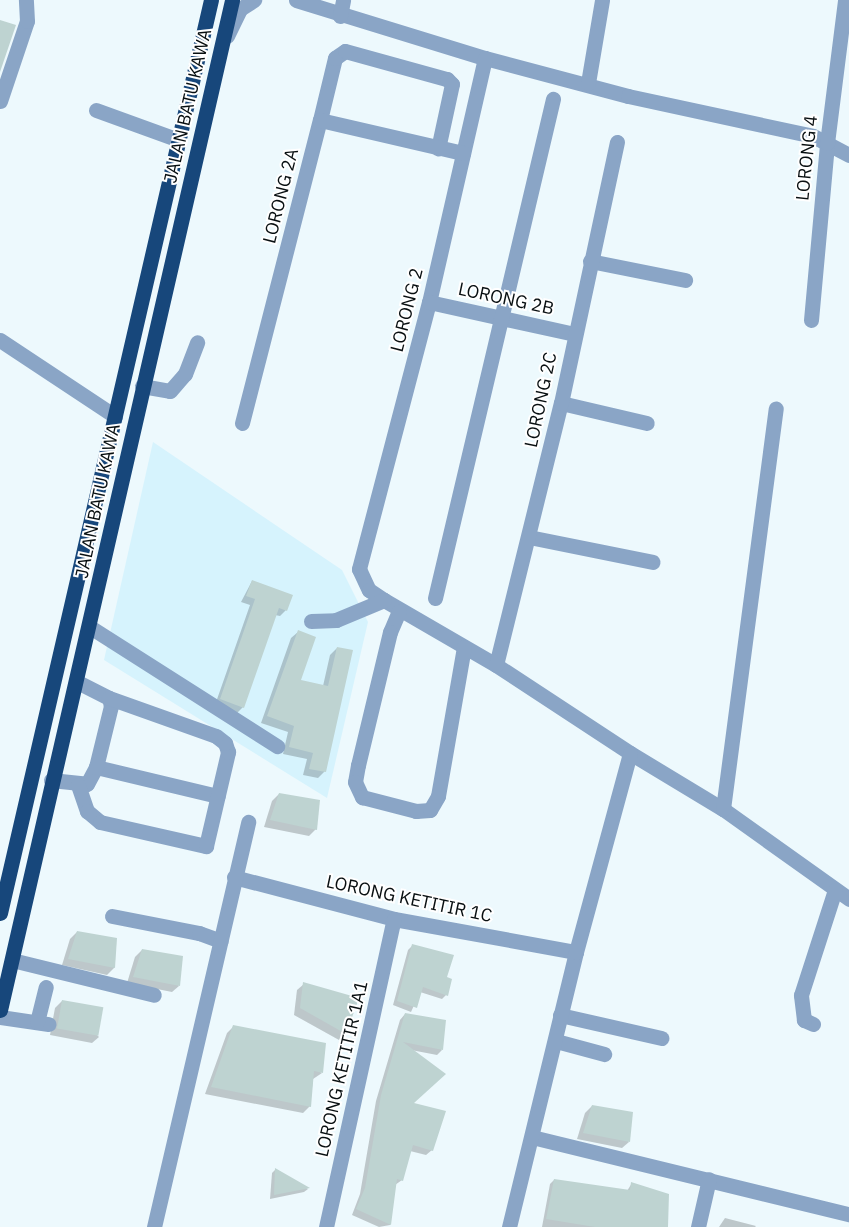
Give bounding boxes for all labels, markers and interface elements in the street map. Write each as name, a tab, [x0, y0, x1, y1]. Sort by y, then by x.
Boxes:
street label: JALAN BATU KAWA	[160, 27, 216, 185]
street label: LORONG 4	[792, 114, 822, 202]
street label: LORONG 2A	[259, 146, 303, 246]
street label: LORONG 2	[386, 266, 428, 354]
street label: LORONG 2B	[456, 278, 556, 320]
street label: LORONG 2C	[520, 350, 562, 450]
street label: JALAN BATU KAWA	[71, 422, 125, 580]
street label: LORONG KETITIR 1C	[324, 871, 494, 927]
street label: LORONG KETITIR 1A1	[311, 979, 373, 1159]

